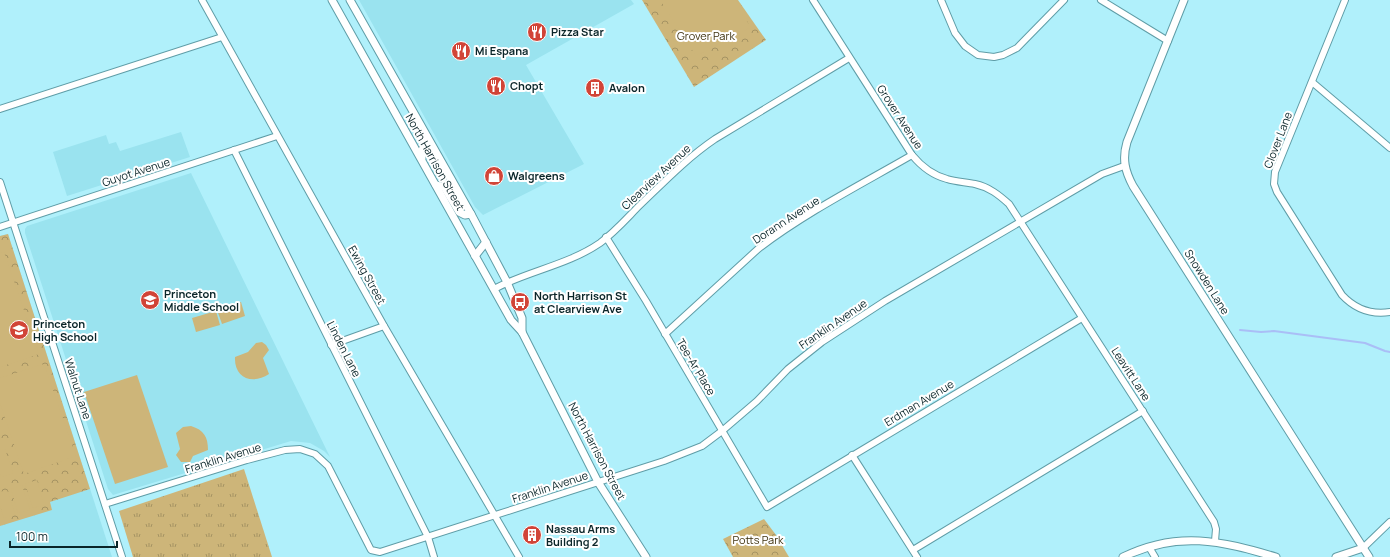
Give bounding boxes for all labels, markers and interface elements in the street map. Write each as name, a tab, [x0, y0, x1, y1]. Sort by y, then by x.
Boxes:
restaurant icon: Pizza Star	[526, 21, 548, 43]
place label: Pizza Star	[551, 24, 604, 39]
park label: Grover Park	[677, 28, 735, 43]
restaurant icon: Mi Espana	[450, 40, 472, 62]
place label: Mi Espana	[475, 43, 528, 58]
restaurant icon: Chopt	[485, 75, 507, 97]
building icon: Avalon	[584, 77, 606, 99]
place label: Chopt	[510, 78, 544, 93]
place label: Avalon	[609, 80, 645, 95]
street label: Grover Avenue	[874, 82, 927, 152]
street label: Clover Lane	[1260, 109, 1295, 170]
street label: North Harrison Street	[403, 111, 468, 213]
street label: Clearview Avenue	[618, 140, 694, 213]
street label: Guyot Avenue	[100, 153, 172, 190]
shop icon: Walgreens	[483, 165, 505, 187]
place label: Walgreens	[508, 168, 565, 183]
street label: Dorann Avenue	[749, 192, 822, 247]
street label: Ewing Street	[345, 243, 390, 307]
street label: Snowden Lane	[1181, 246, 1234, 318]
place label: Princeton Middle School	[164, 286, 239, 314]
place label: North Harrison St at Clearview Ave	[534, 288, 627, 316]
school or university icon: Princeton Middle School	[139, 289, 161, 311]
bus stop icon: North Harrison St at Clearview Ave	[509, 291, 531, 313]
street label: Franklin Avenue	[796, 295, 870, 352]
place label: Princeton High School	[33, 316, 97, 344]
street label: Linden Lane	[324, 318, 365, 380]
school or university icon: Princeton High School	[8, 319, 30, 341]
street label: Tee-Ar Place	[674, 336, 720, 398]
street label: Leavitt Lane	[1109, 344, 1155, 404]
street label: Walnut Lane	[62, 357, 95, 422]
street label: Erdman Avenue	[881, 376, 957, 429]
street label: North Harrison Street	[565, 399, 630, 502]
street label: Franklin Avenue	[183, 439, 263, 476]
street label: Franklin Avenue	[510, 467, 590, 506]
place label: Nassau Arms Building 2	[546, 521, 615, 549]
scale bar	[10, 523, 117, 549]
building icon: Nassau Arms Building 2	[521, 524, 543, 546]
text: 100 m	[16, 528, 48, 545]
park label: Potts Park	[732, 532, 784, 547]

